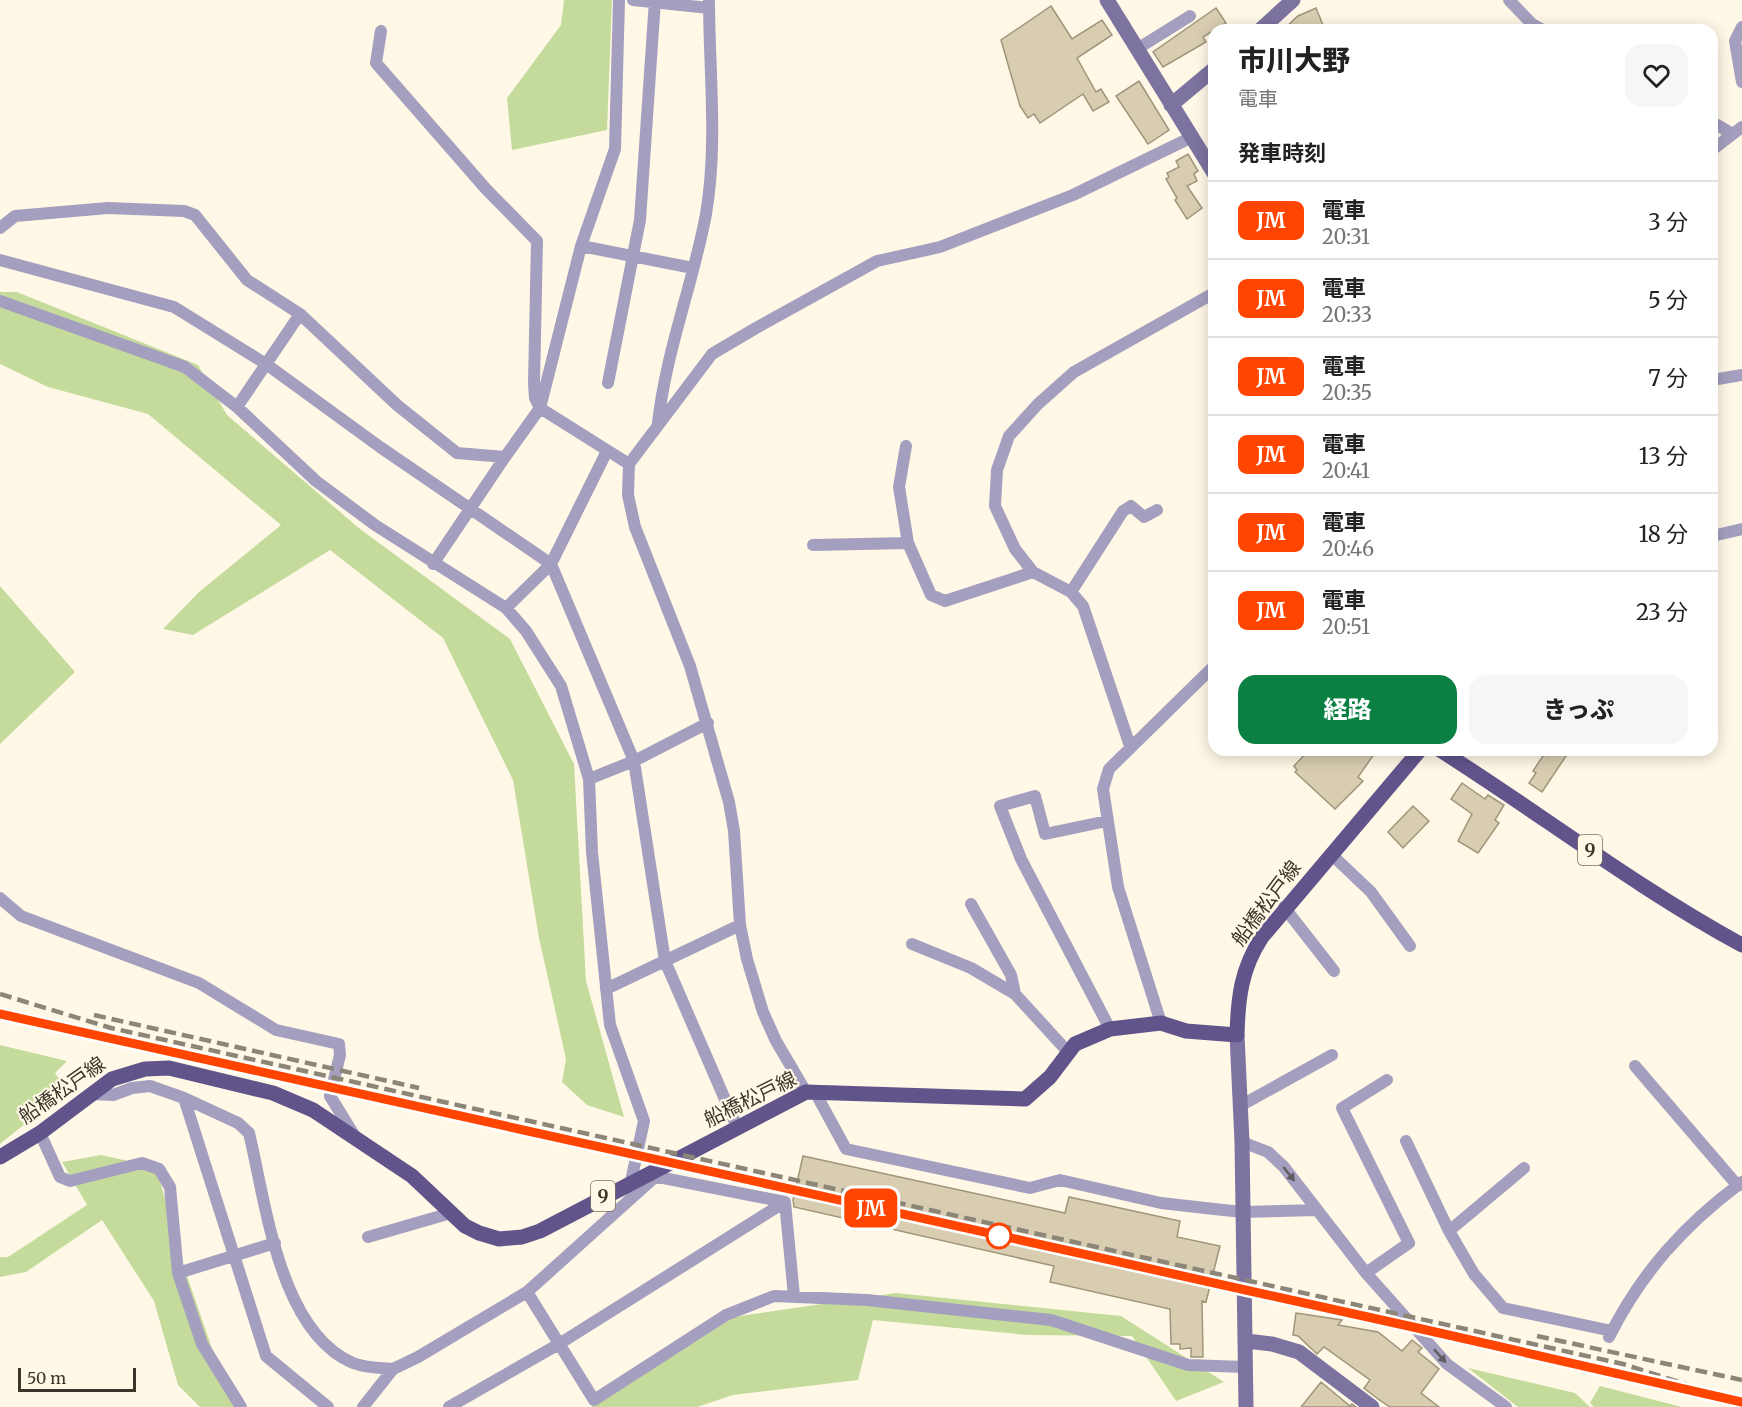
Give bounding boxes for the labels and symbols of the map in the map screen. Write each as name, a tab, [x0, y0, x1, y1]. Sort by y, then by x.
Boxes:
road number: 9	[1578, 835, 1602, 865]
street label: 船橋松戸線	[1226, 855, 1306, 950]
street label: 船橋松戸線	[14, 1051, 110, 1129]
street label: 船橋松戸線	[699, 1065, 800, 1132]
one-way arrow	[1283, 1166, 1296, 1182]
road number: 9	[591, 1181, 615, 1211]
line badge: JM	[844, 1188, 898, 1228]
unlabelled marker	[986, 1223, 1012, 1249]
one-way arrow	[1433, 1349, 1447, 1364]
scale bar	[18, 1365, 136, 1392]

